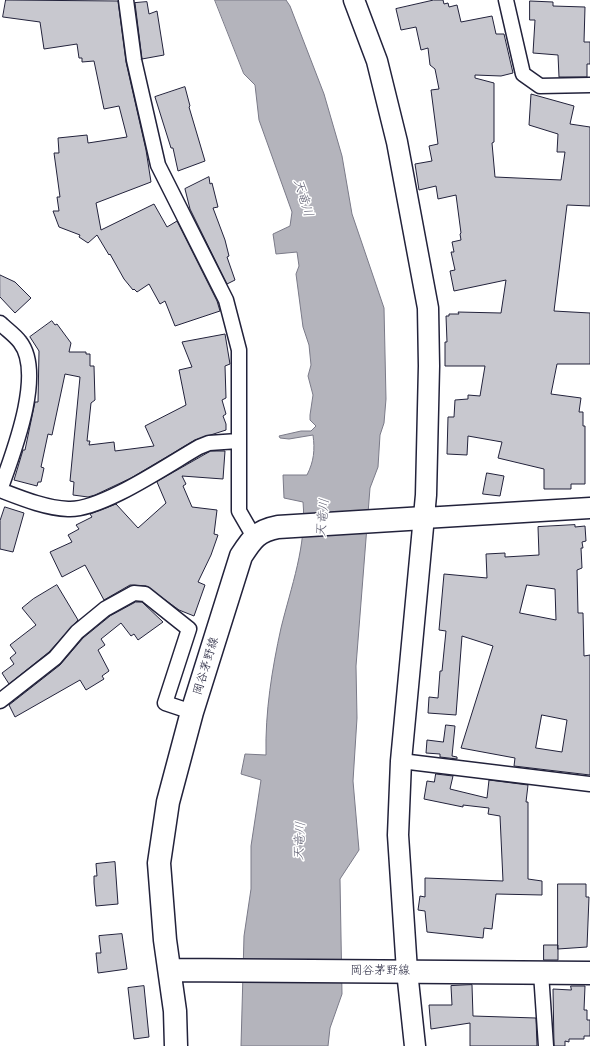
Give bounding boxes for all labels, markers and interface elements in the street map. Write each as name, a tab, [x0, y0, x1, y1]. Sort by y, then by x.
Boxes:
water label: 天竜川	[290, 177, 316, 219]
water label: 天竜川	[314, 498, 332, 538]
street label: 岡谷茅野線	[190, 635, 222, 697]
water label: 天竜川	[291, 821, 309, 861]
street label: 岡谷茅野線	[350, 964, 410, 978]

